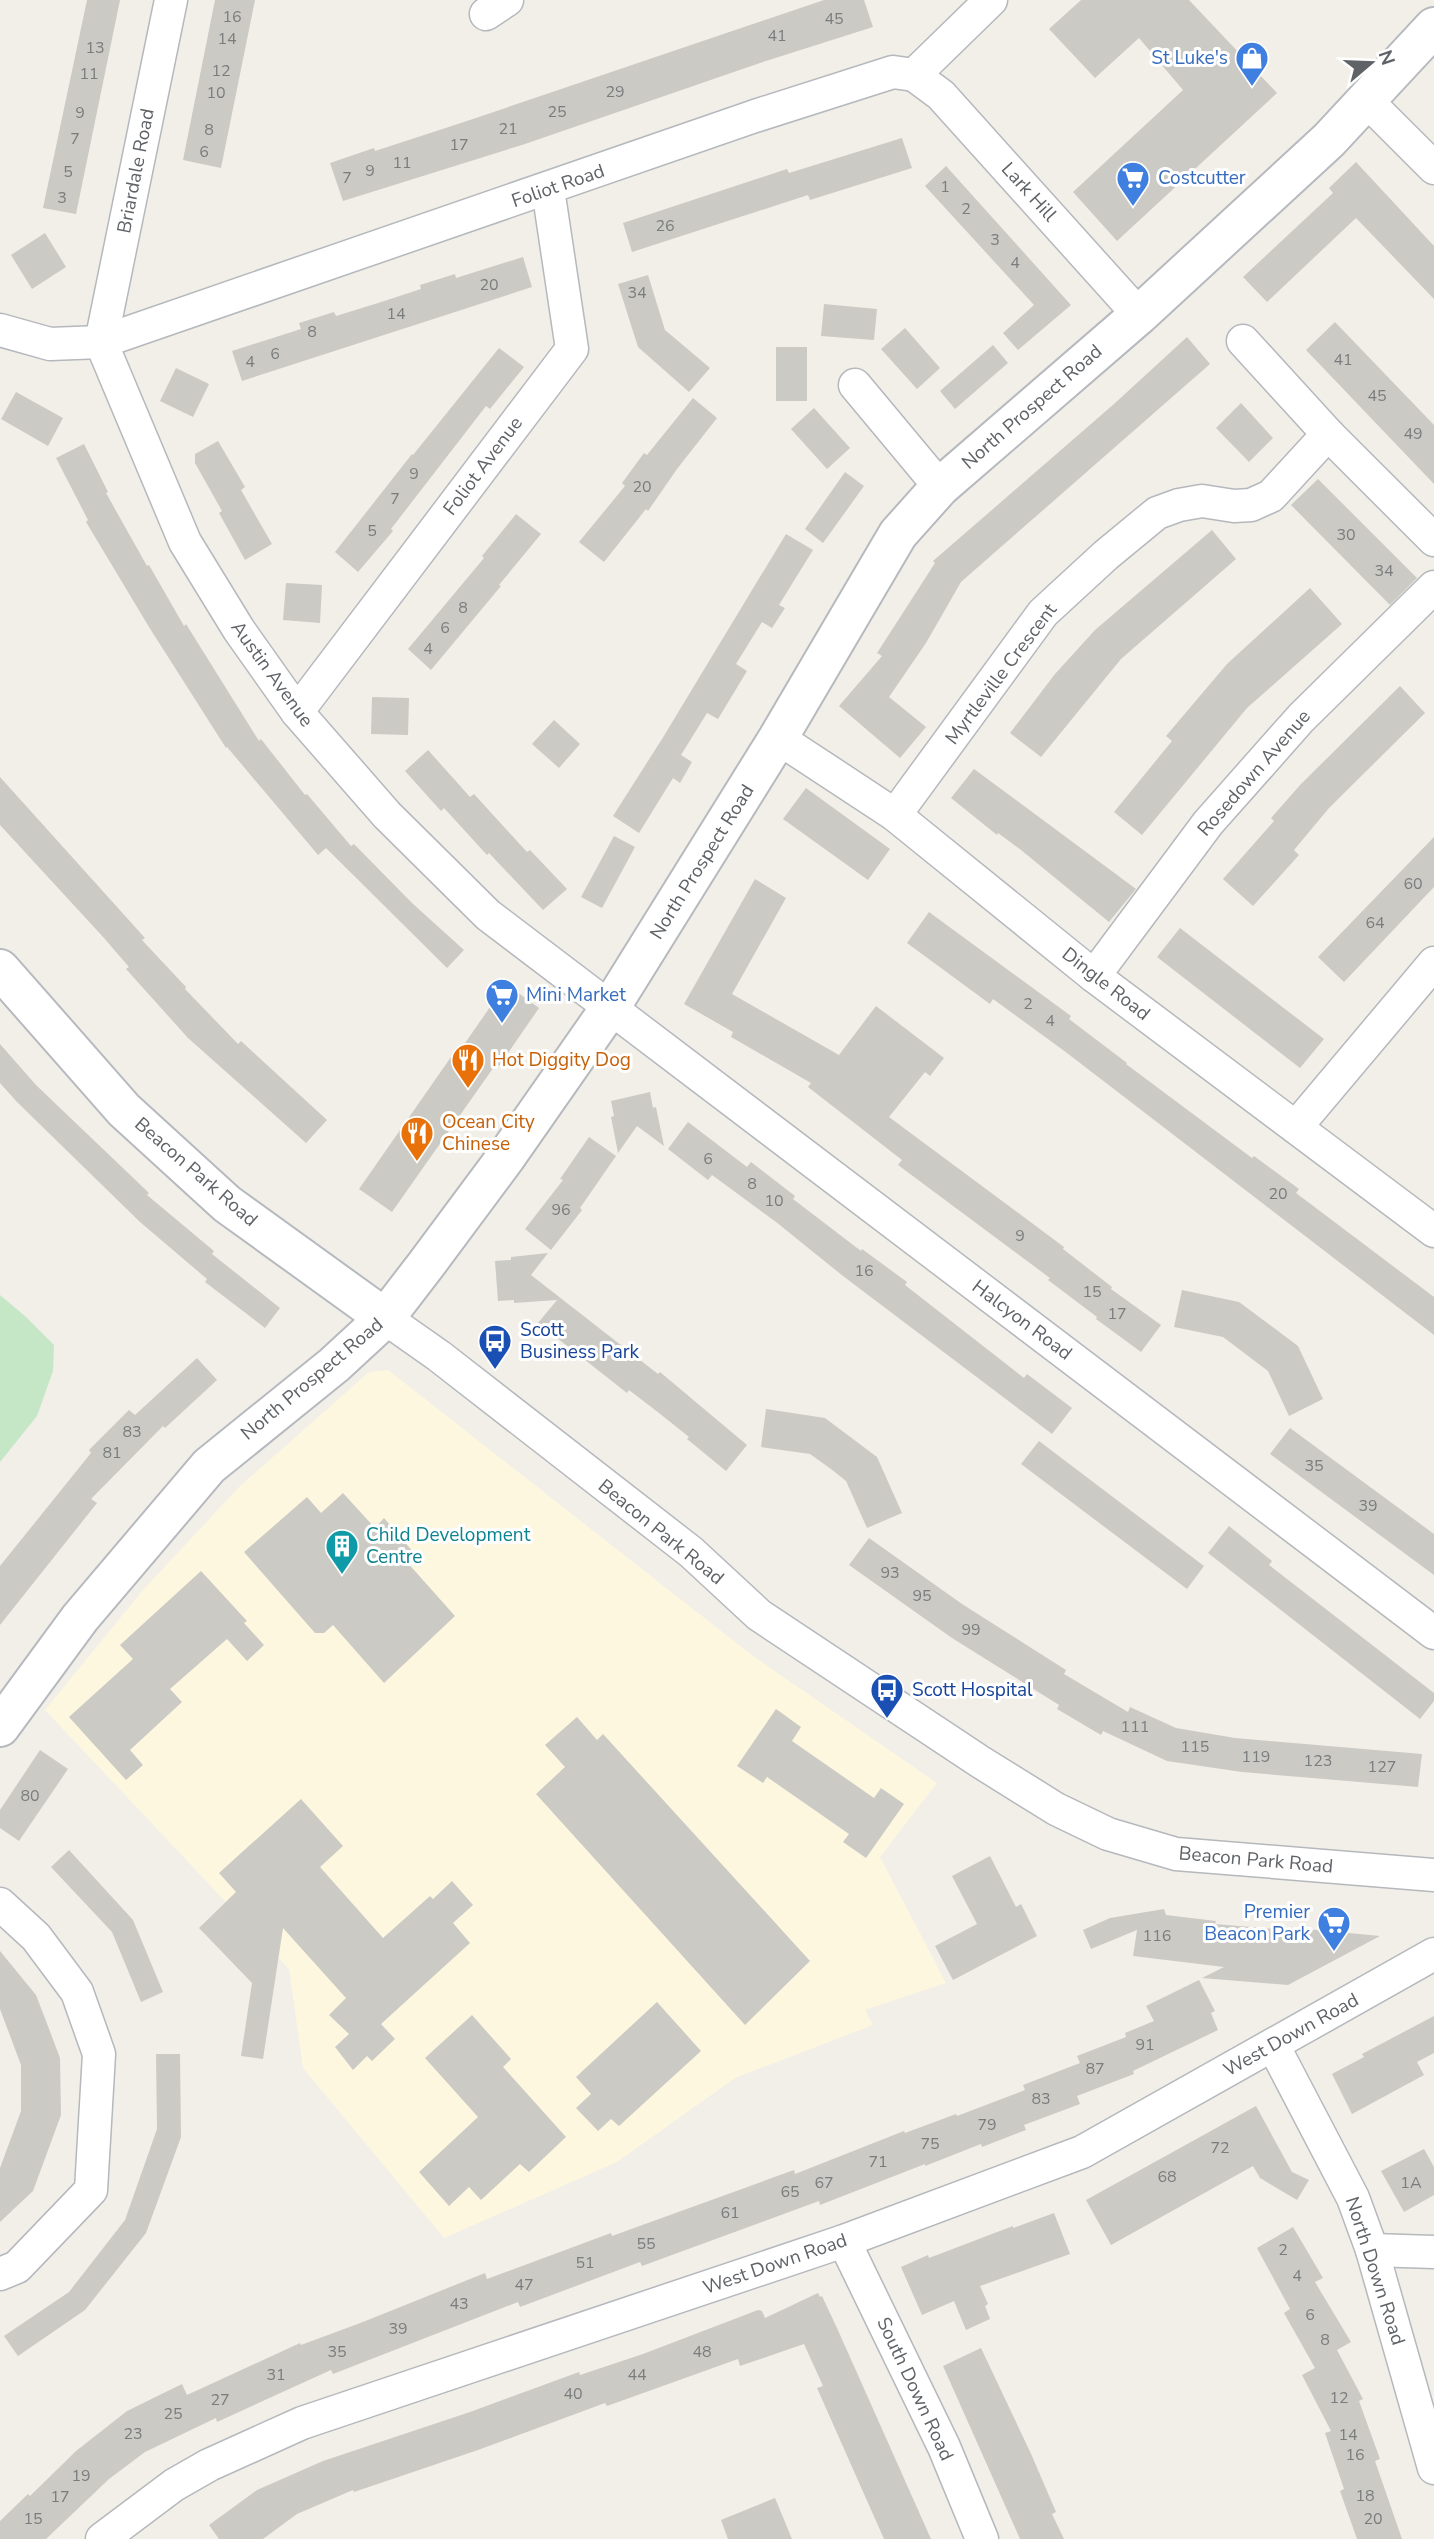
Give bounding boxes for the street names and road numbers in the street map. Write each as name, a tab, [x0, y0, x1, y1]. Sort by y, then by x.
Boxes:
street label: Briardale Road	[111, 106, 161, 236]
street label: Lark Hill	[995, 157, 1063, 228]
street label: Foliot Road	[508, 158, 608, 214]
street label: North Prospect Road	[956, 339, 1108, 475]
street label: Foliot Avenue	[437, 411, 529, 521]
street label: Myrtleville Crescent	[939, 598, 1063, 750]
street label: Austin Avenue	[225, 616, 319, 732]
street label: Rosedown Avenue	[1192, 704, 1316, 842]
street label: North Prospect Road	[644, 780, 760, 944]
street label: Dingle Road	[1057, 941, 1155, 1027]
street label: Beacon Park Road	[129, 1111, 263, 1233]
street label: Halcyon Road	[967, 1274, 1077, 1366]
street label: North Prospect Road	[235, 1312, 389, 1446]
street label: Beacon Park Road	[593, 1473, 729, 1591]
street label: Beacon Park Road	[1178, 1840, 1334, 1880]
street label: West Down Road	[1219, 1987, 1363, 2083]
street label: North Down Road	[1339, 2193, 1411, 2349]
street label: West Down Road	[699, 2227, 851, 2301]
street label: South Down Road	[870, 2313, 960, 2465]

